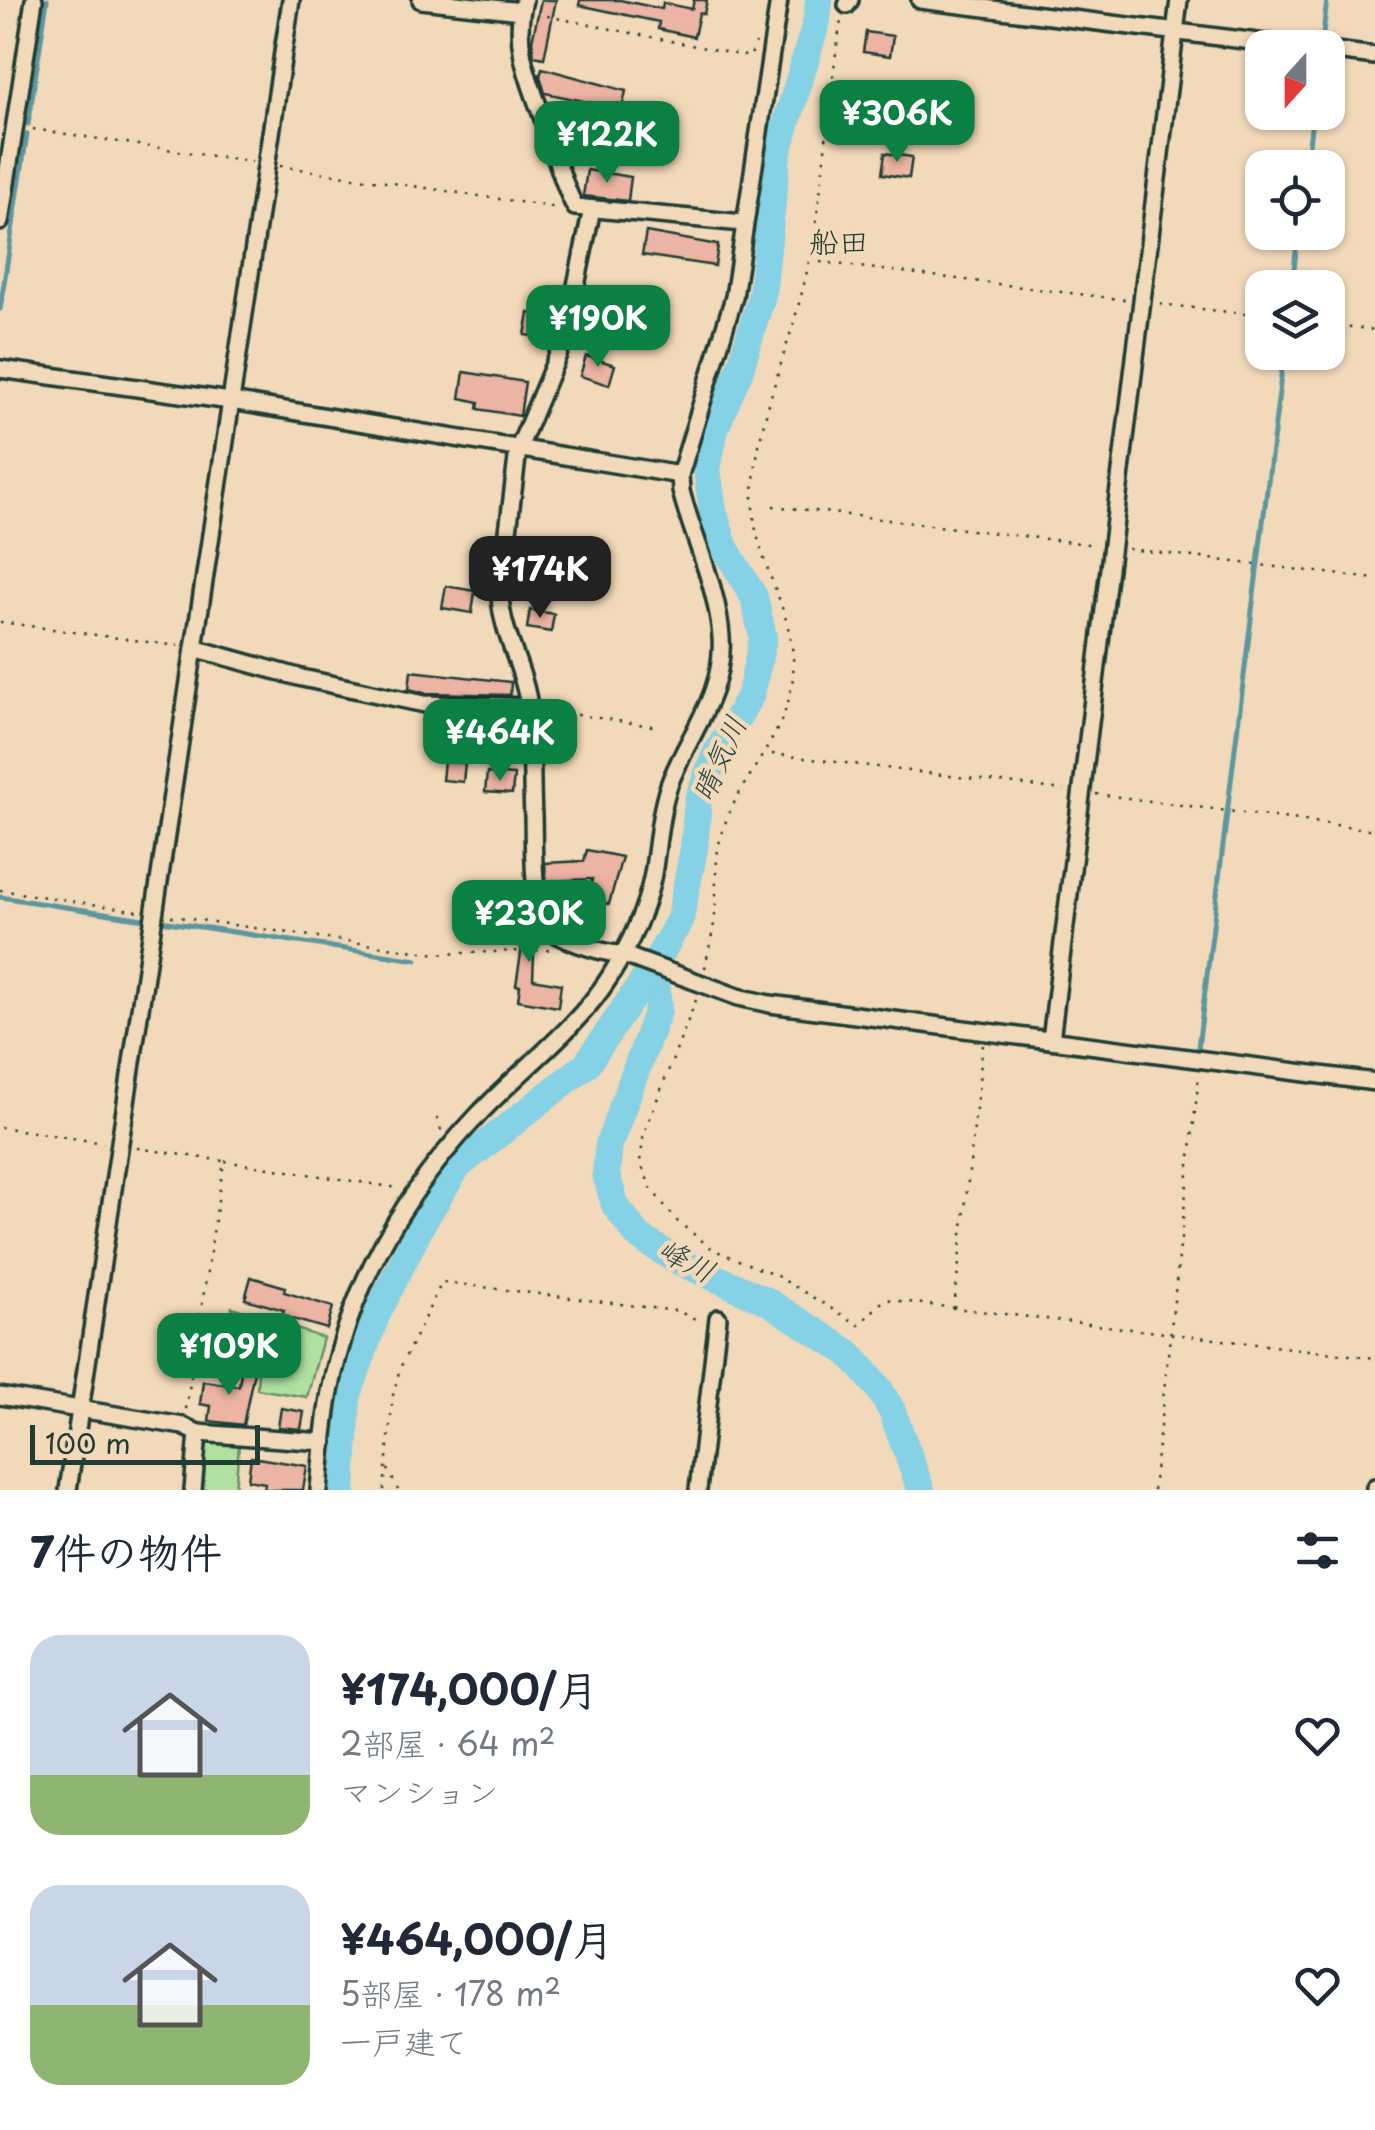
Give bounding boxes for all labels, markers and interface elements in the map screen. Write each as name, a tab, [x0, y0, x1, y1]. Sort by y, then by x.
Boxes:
north arrow	[1245, 30, 1345, 130]
map controls	[1245, 30, 1345, 370]
pin: ¥306K	[827, 80, 967, 165]
text: ¥306K	[842, 88, 952, 136]
pin: ¥122K	[537, 101, 677, 186]
text: ¥122K	[556, 109, 658, 157]
button: locate	[1245, 150, 1345, 250]
district label: 船田	[809, 218, 869, 263]
button: layers	[1245, 270, 1345, 370]
pin: ¥190K	[528, 285, 668, 370]
text: ¥190K	[548, 293, 648, 341]
pin: ¥174K	[470, 536, 610, 621]
text: ¥174K	[491, 544, 589, 592]
pin: ¥464K	[430, 699, 570, 784]
text: ¥464K	[445, 707, 555, 755]
water label: 晴気川	[679, 708, 757, 808]
pin: ¥230K	[459, 880, 599, 965]
text: ¥230K	[474, 888, 584, 936]
water label: 峰川	[650, 1225, 724, 1292]
pin: ¥109K	[159, 1313, 299, 1398]
text: ¥109K	[179, 1321, 279, 1369]
scale bar	[30, 1420, 260, 1464]
text: 100 m	[45, 1421, 131, 1464]
text: 7件の物件	[30, 1519, 222, 1582]
icon: filters	[1290, 1523, 1345, 1578]
text: ¥174,000/月	[340, 1656, 599, 1719]
icon: home	[110, 1675, 230, 1795]
icon: heart	[1290, 1708, 1345, 1763]
text: 2部屋 · 64 m²	[340, 1719, 556, 1767]
text: マンション	[340, 1767, 499, 1815]
text: ¥464,000/月	[340, 1906, 614, 1969]
icon: home	[110, 1925, 230, 2045]
icon: heart	[1290, 1958, 1345, 2013]
text: 5部屋 · 178 m²	[340, 1969, 561, 2017]
text: 一戸建て	[340, 2017, 468, 2065]

